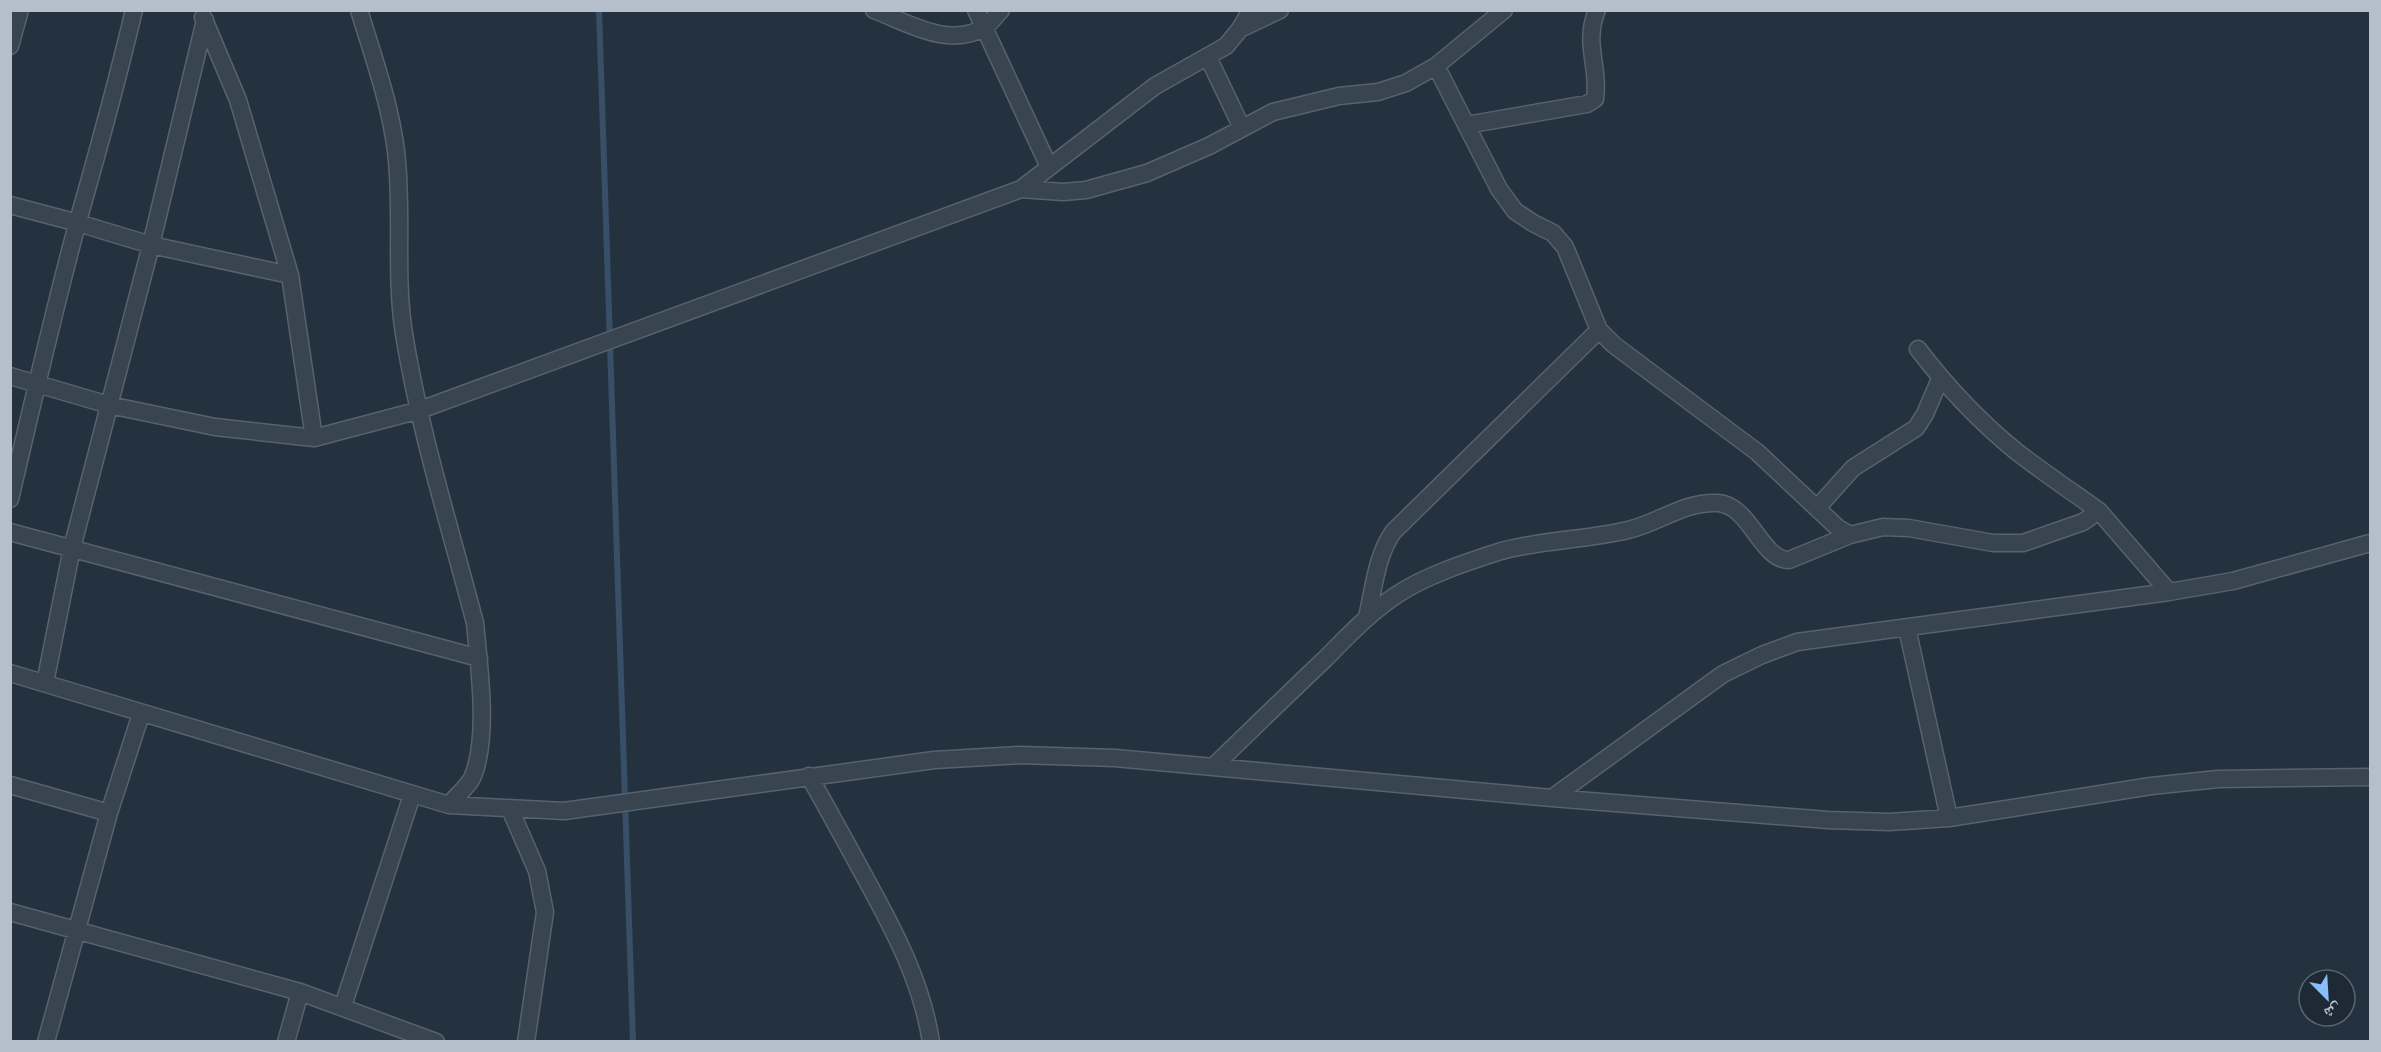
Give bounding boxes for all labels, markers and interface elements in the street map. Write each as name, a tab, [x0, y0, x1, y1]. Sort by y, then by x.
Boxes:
north arrow	[2297, 968, 2357, 1028]
text: ش	[2321, 999, 2345, 1024]

